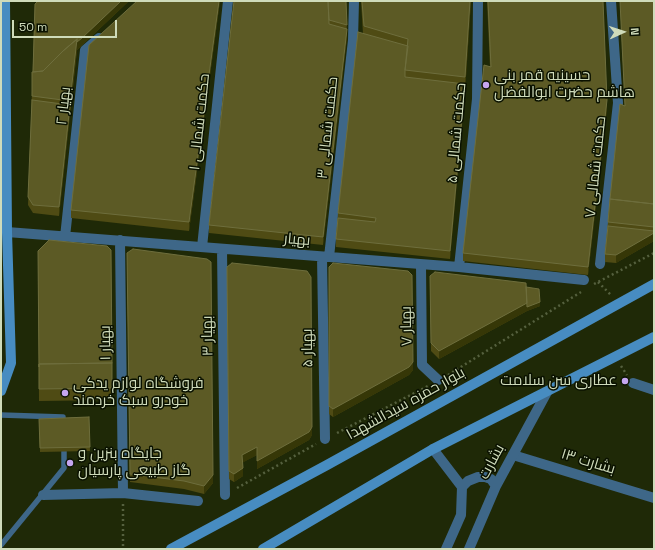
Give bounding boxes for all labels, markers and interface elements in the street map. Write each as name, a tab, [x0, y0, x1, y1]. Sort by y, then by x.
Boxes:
scale bar	[14, 12, 119, 38]
north arrow	[603, 12, 643, 52]
text: 50 m	[19, 19, 47, 35]
text: N	[628, 27, 642, 35]
place label: حسینیه قمر بنی هاشم حضرت ابوالفضل	[494, 67, 635, 102]
street label: حکمت شمالی ۱	[186, 73, 214, 171]
street label: حکمت شمالی ۳	[314, 76, 342, 180]
marker: حسینیه قمر بنی هاشم حضرت ابوالفضل	[481, 80, 491, 90]
street label: حکمت شمالی ۵	[444, 82, 470, 184]
street label: بهیار ۲	[53, 86, 75, 126]
street label: حکمت شمالی ۷	[582, 115, 610, 219]
street label: بهیار	[283, 230, 311, 250]
street label: بهیار ۷	[398, 306, 416, 346]
street label: بهیار ۳	[199, 316, 217, 356]
street label: بهیار ۱	[97, 325, 115, 361]
street label: بهیار ۵	[299, 328, 317, 368]
street label: بلوار حمزه سیدالشهدا	[344, 364, 468, 444]
place label: عطاری سن سلامت	[500, 372, 617, 390]
place label: فروشگاه لوازم یدکی خودرو سبک خردمند	[73, 375, 204, 410]
marker: عطاری سن سلامت	[620, 376, 630, 386]
marker: فروشگاه لوازم یدکی خودرو سبک خردمند	[60, 388, 70, 398]
street label: بشارت	[475, 441, 509, 483]
place label: جایگاه بنزین و گاز طبیعی پارسیان	[78, 445, 191, 480]
street label: بشارت ۱۳	[559, 445, 617, 479]
marker: جایگاه بنزین و گاز طبیعی پارسیان	[65, 458, 75, 468]

